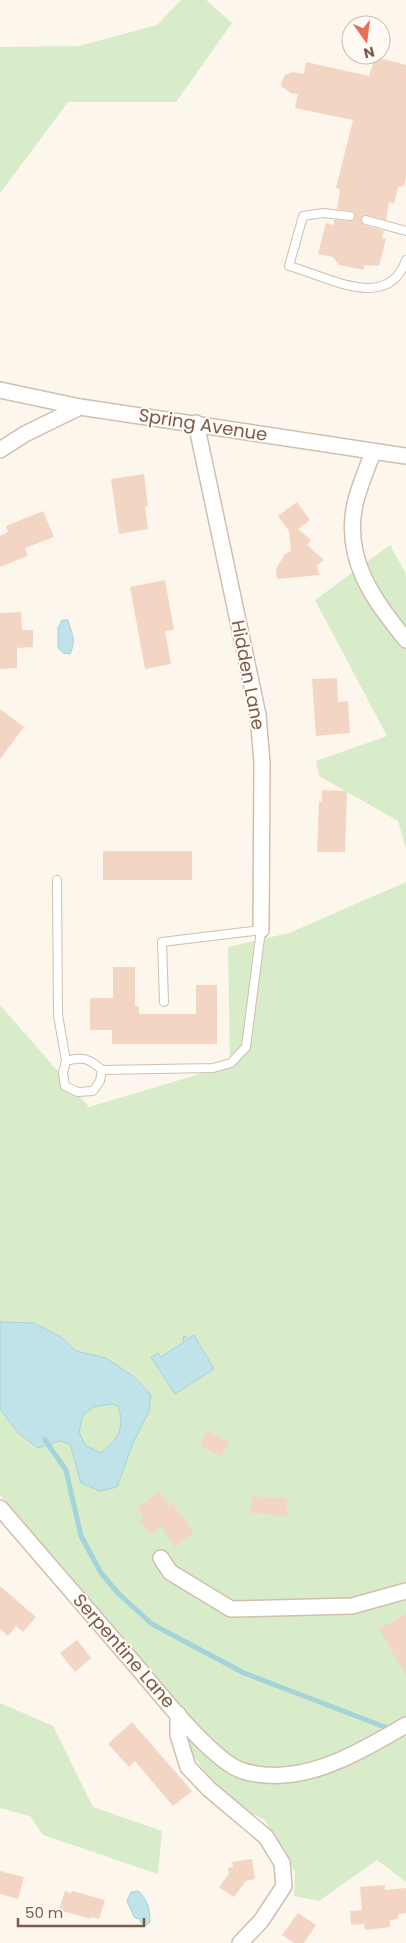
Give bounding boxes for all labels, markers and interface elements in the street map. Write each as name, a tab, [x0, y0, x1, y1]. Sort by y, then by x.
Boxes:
north arrow	[341, 15, 391, 65]
text: N	[362, 42, 377, 64]
street label: Spring Avenue	[137, 402, 269, 447]
street label: Hidden Lane	[226, 618, 271, 732]
street label: Serpentine Lane	[68, 1588, 181, 1713]
scale bar	[18, 1896, 144, 1928]
text: 50 m	[25, 1902, 63, 1923]

